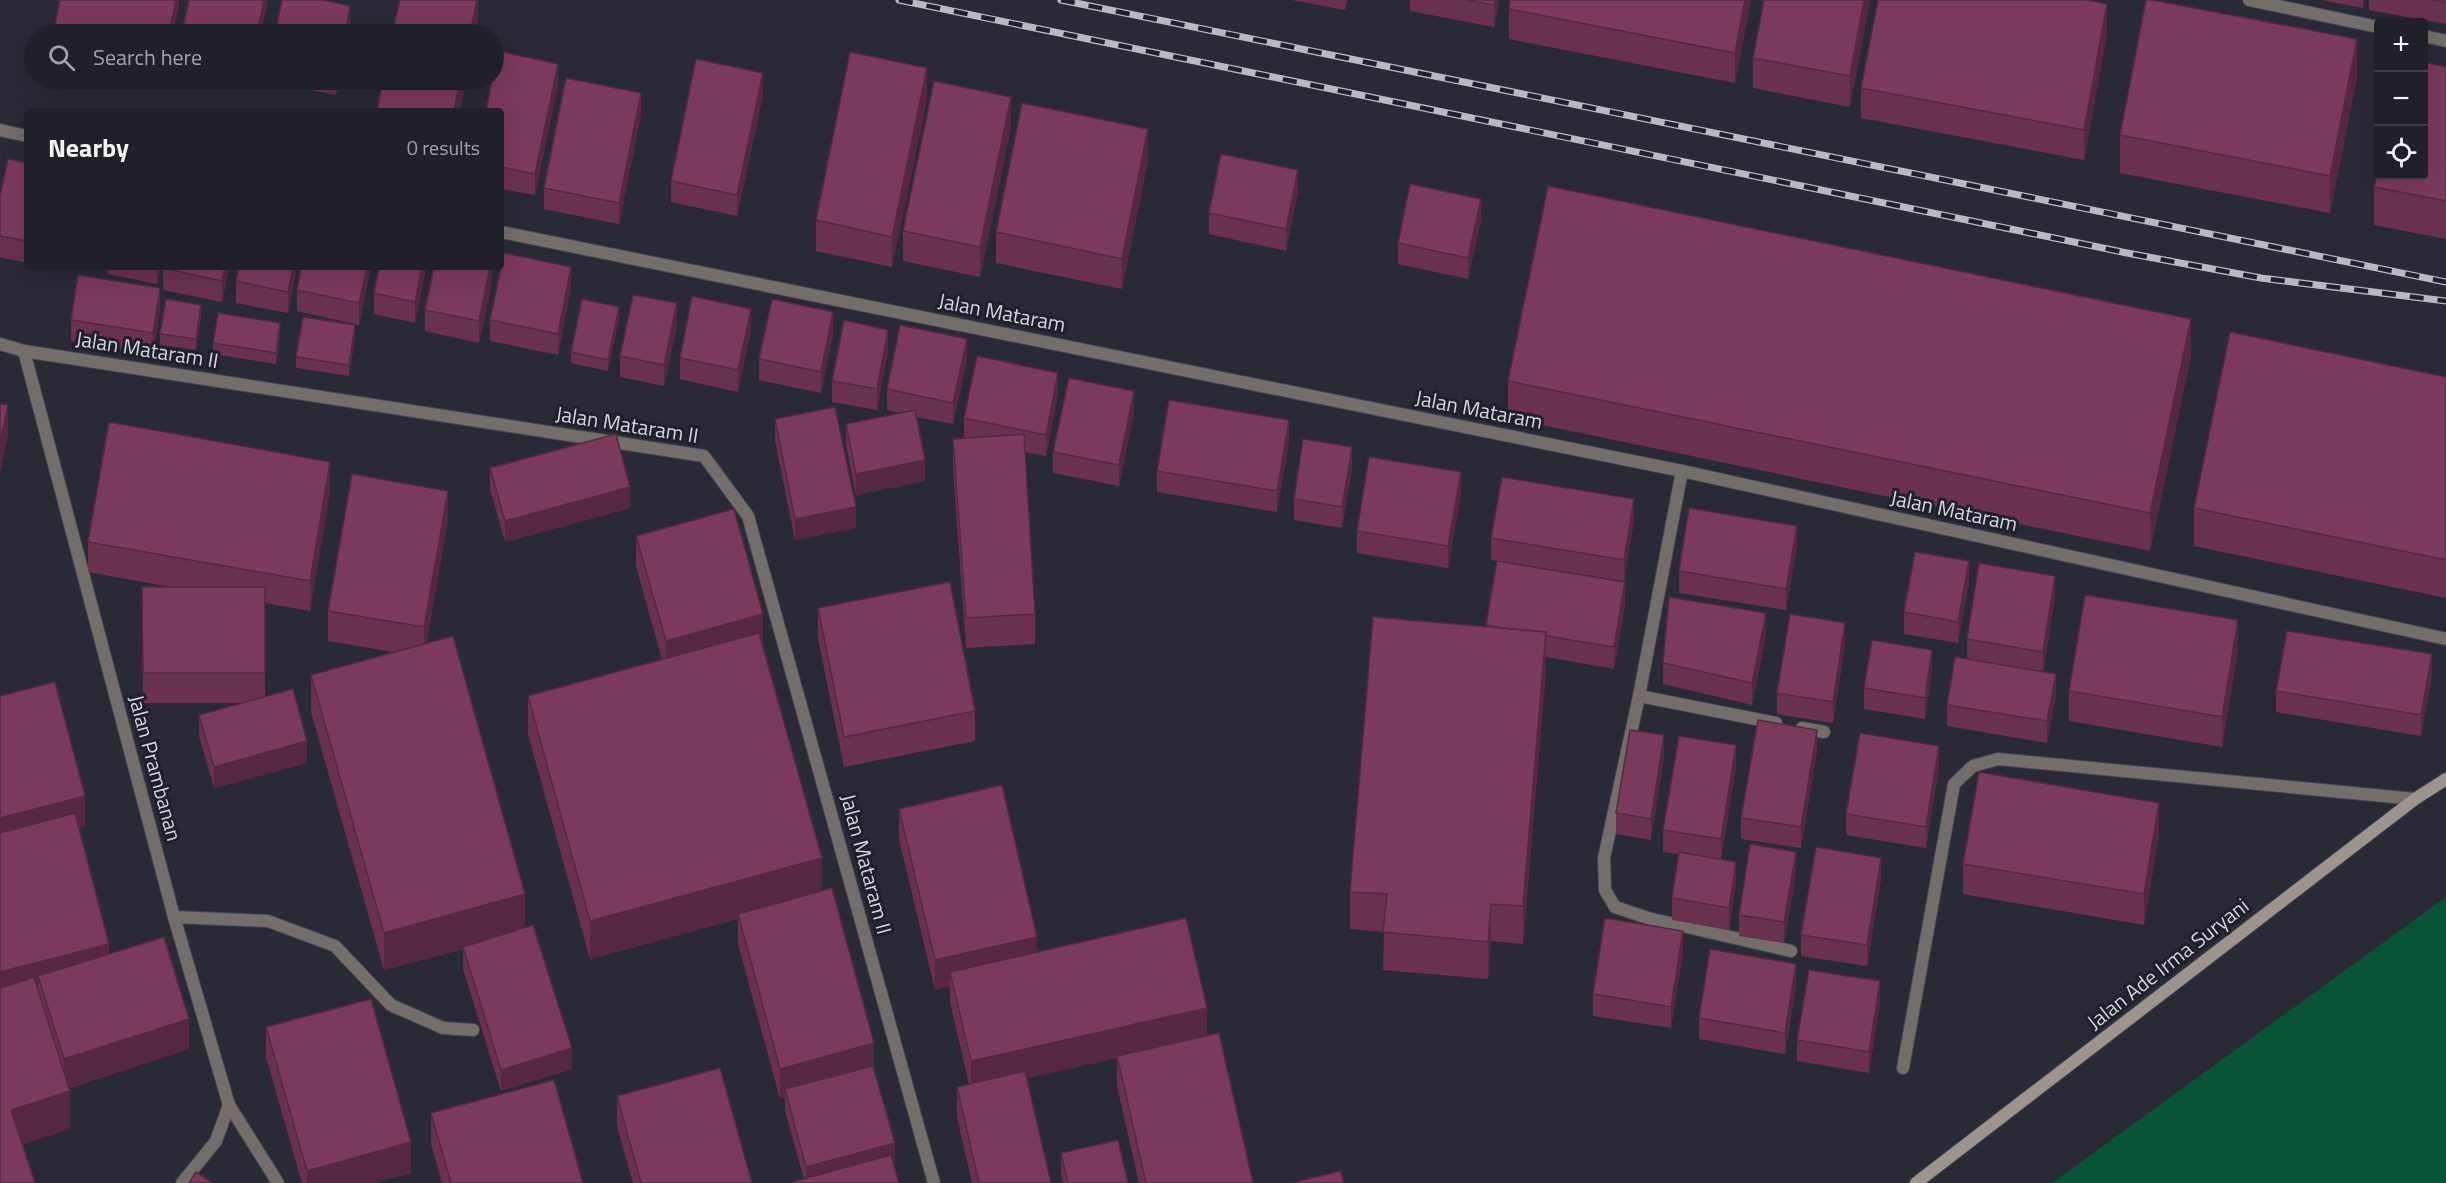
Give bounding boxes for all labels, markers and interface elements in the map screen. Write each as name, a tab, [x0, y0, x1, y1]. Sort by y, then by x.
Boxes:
map controls	[2374, 18, 2428, 180]
button: +	[2374, 18, 2428, 72]
search box	[24, 24, 504, 90]
text: Search here	[93, 40, 202, 74]
icon: search	[45, 41, 78, 74]
button: −	[2374, 72, 2428, 126]
button: locate	[2374, 126, 2428, 180]
text: Nearby	[48, 128, 129, 167]
text: 0 results	[407, 132, 480, 163]
street label: Jalan Mataram	[936, 284, 1069, 340]
street label: Jalan Mataram II	[73, 322, 221, 376]
street label: Jalan Mataram	[1413, 381, 1546, 437]
street label: Jalan Mataram II	[553, 397, 701, 451]
street label: Jalan Mataram	[1888, 481, 2021, 539]
street label: Jalan Prambanan	[121, 691, 191, 844]
street label: Jalan Mataram II	[833, 790, 901, 938]
street label: Jalan Ade Irma Suryani	[2080, 890, 2255, 1037]

